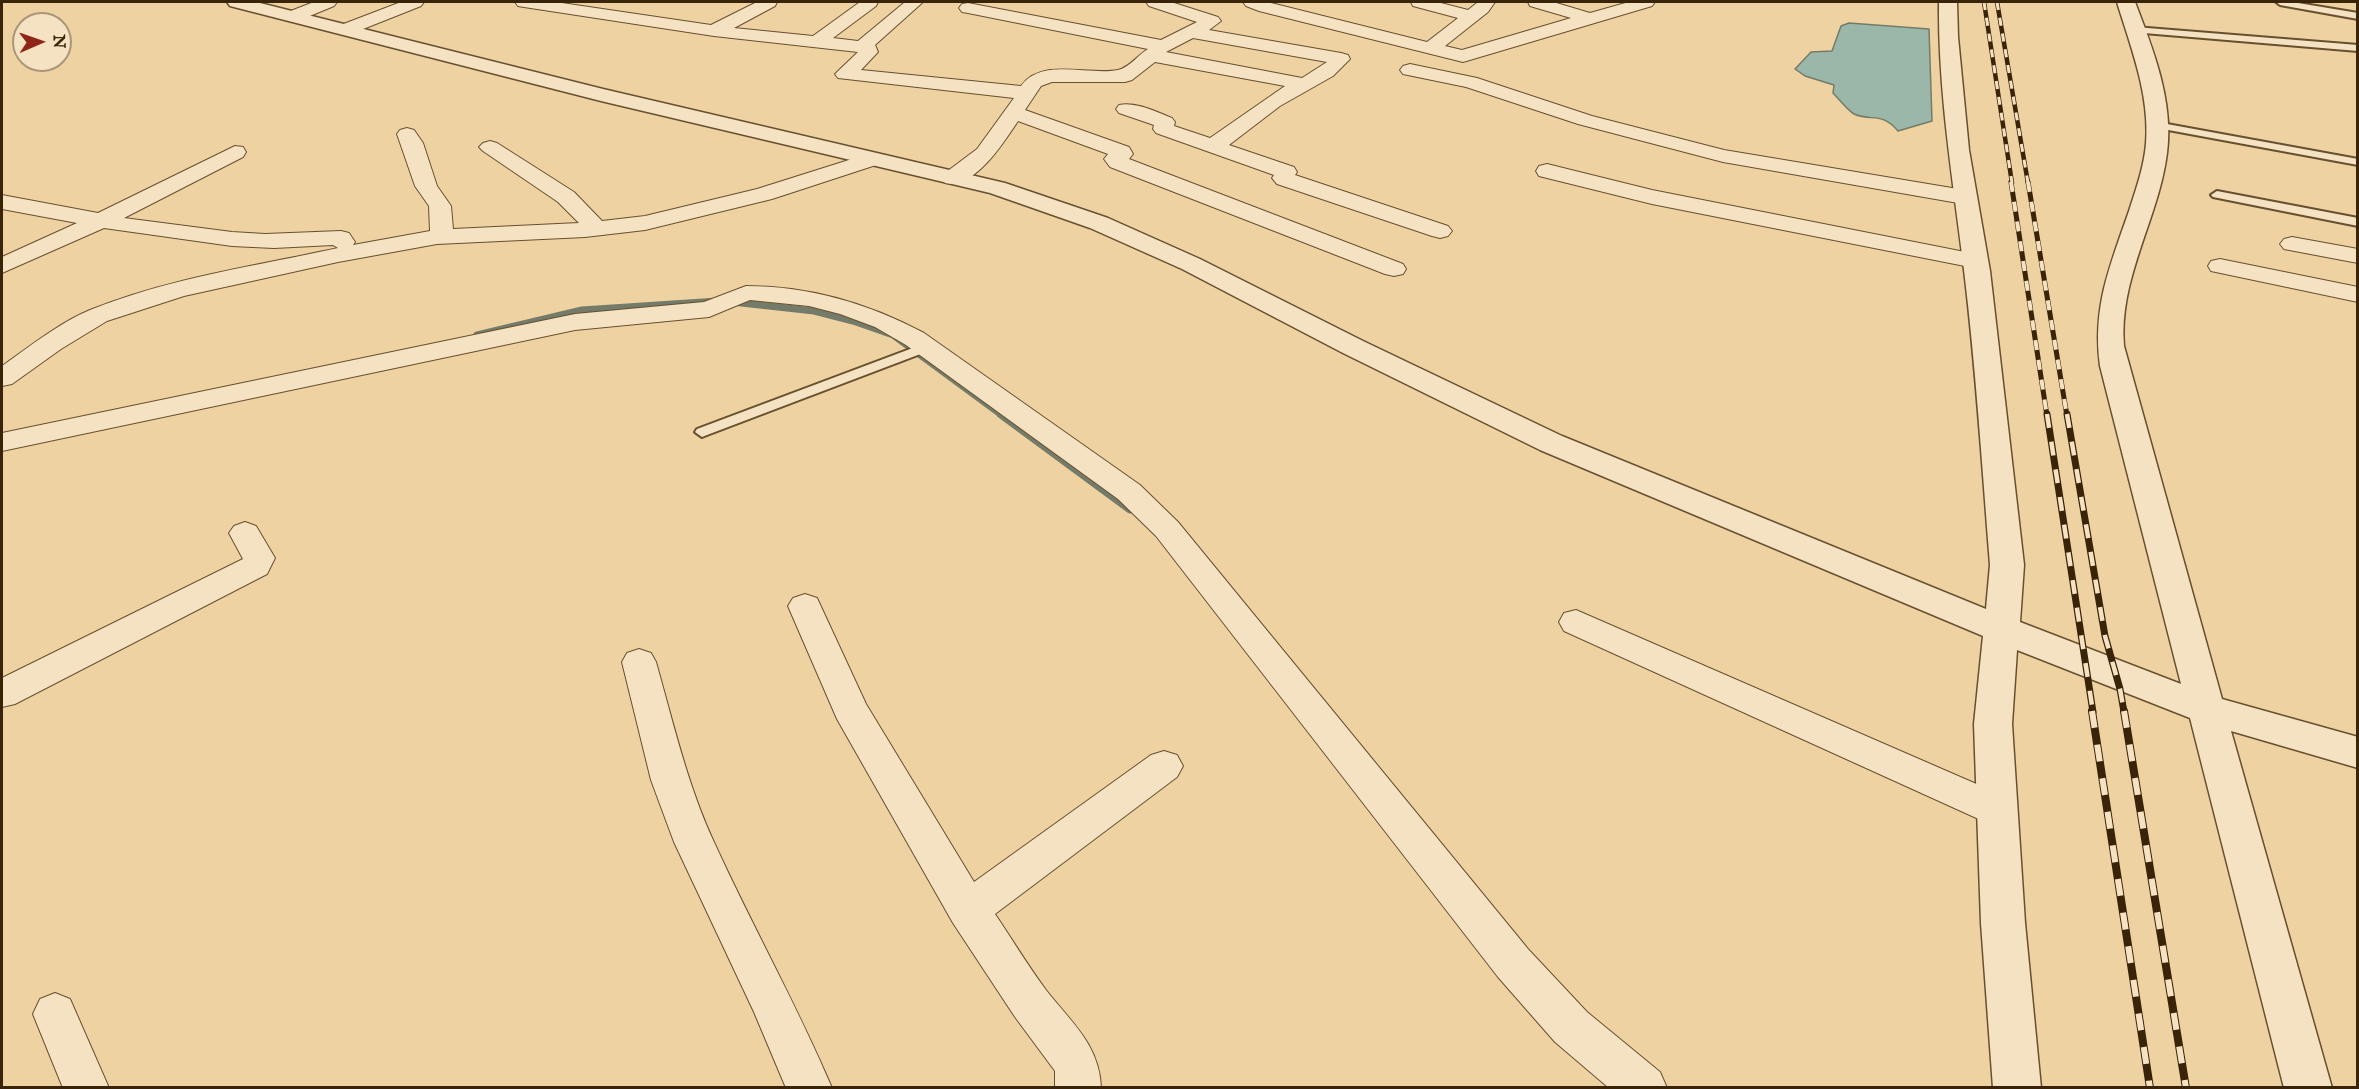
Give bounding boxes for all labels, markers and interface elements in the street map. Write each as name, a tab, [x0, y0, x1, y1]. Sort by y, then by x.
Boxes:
north arrow	[12, 12, 72, 72]
text: N	[48, 34, 68, 49]

